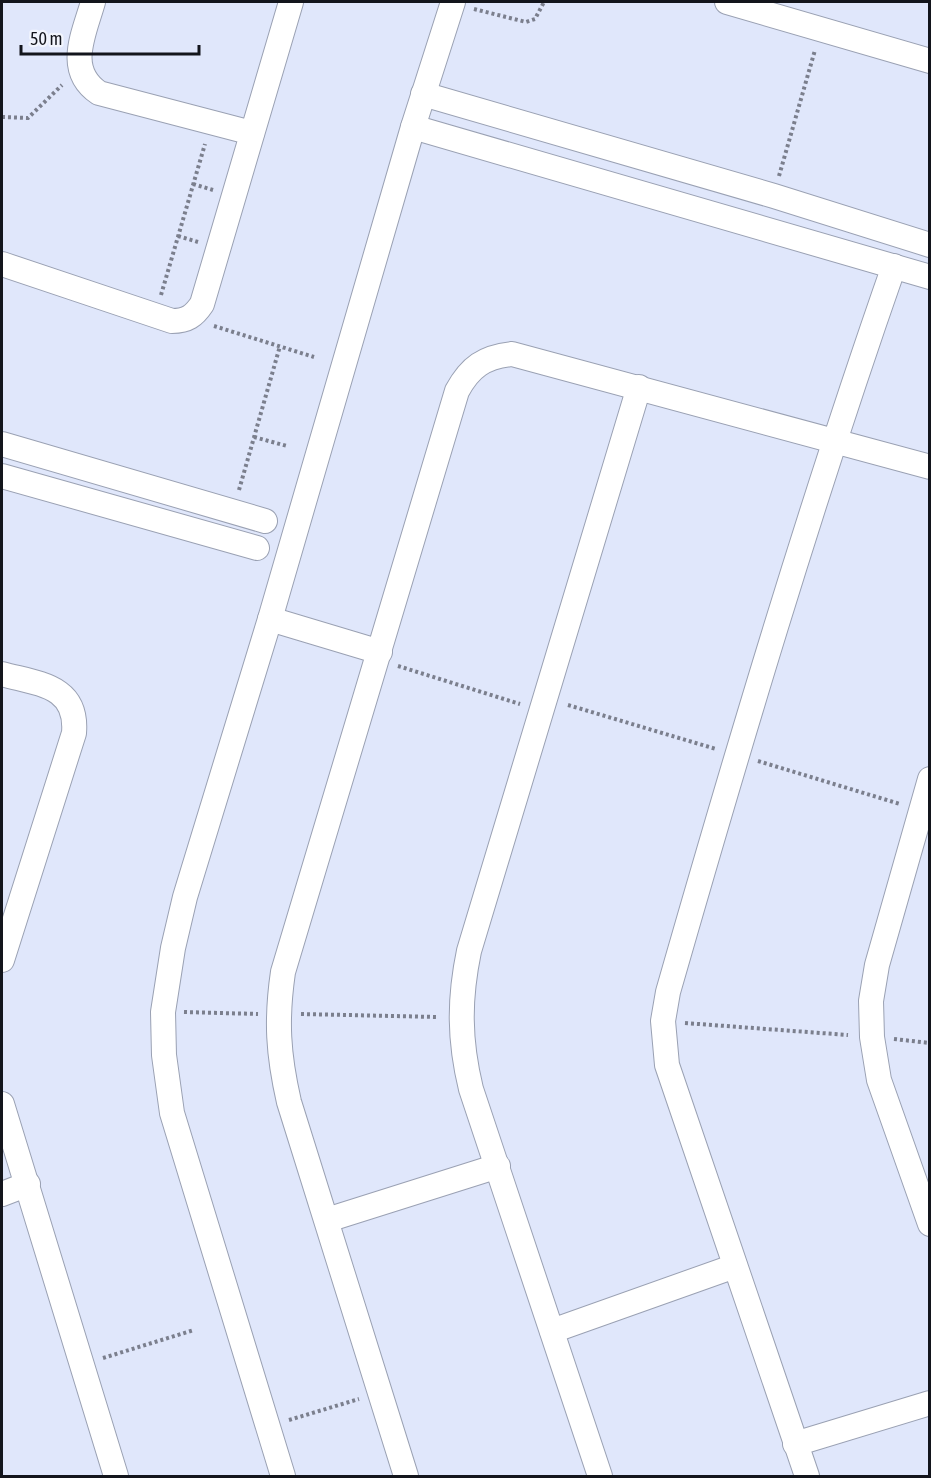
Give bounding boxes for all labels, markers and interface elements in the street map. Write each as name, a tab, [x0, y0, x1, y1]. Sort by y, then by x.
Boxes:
scale bar	[21, 18, 200, 56]
text: 50 m	[30, 28, 62, 49]

